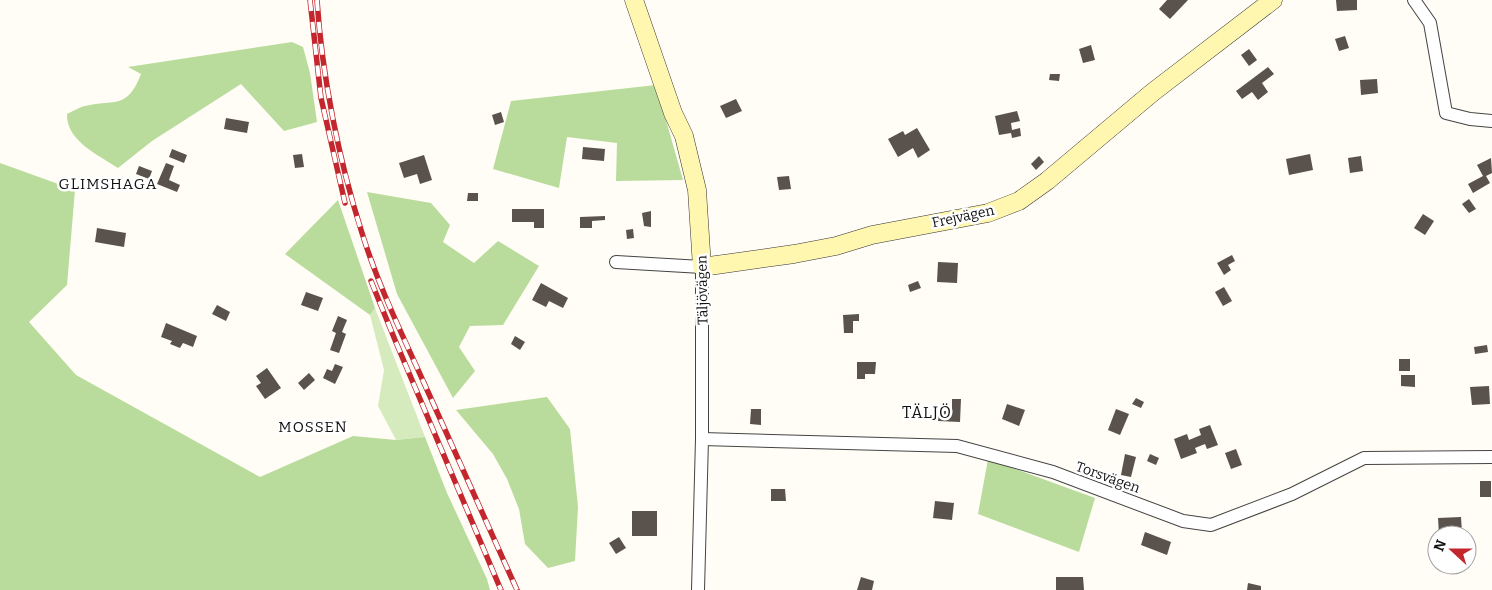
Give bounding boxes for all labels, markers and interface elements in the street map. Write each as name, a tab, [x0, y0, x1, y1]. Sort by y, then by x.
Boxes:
district label: GLIMSHAGA	[59, 175, 157, 193]
street label: Frejvägen	[930, 202, 996, 231]
street label: Täljövägen	[693, 255, 712, 325]
district label: TÄLJÖ	[902, 403, 952, 422]
district label: MOSSEN	[278, 418, 348, 436]
street label: Torsvägen	[1073, 458, 1142, 497]
north arrow	[1427, 525, 1477, 575]
text: N	[1430, 537, 1450, 554]

